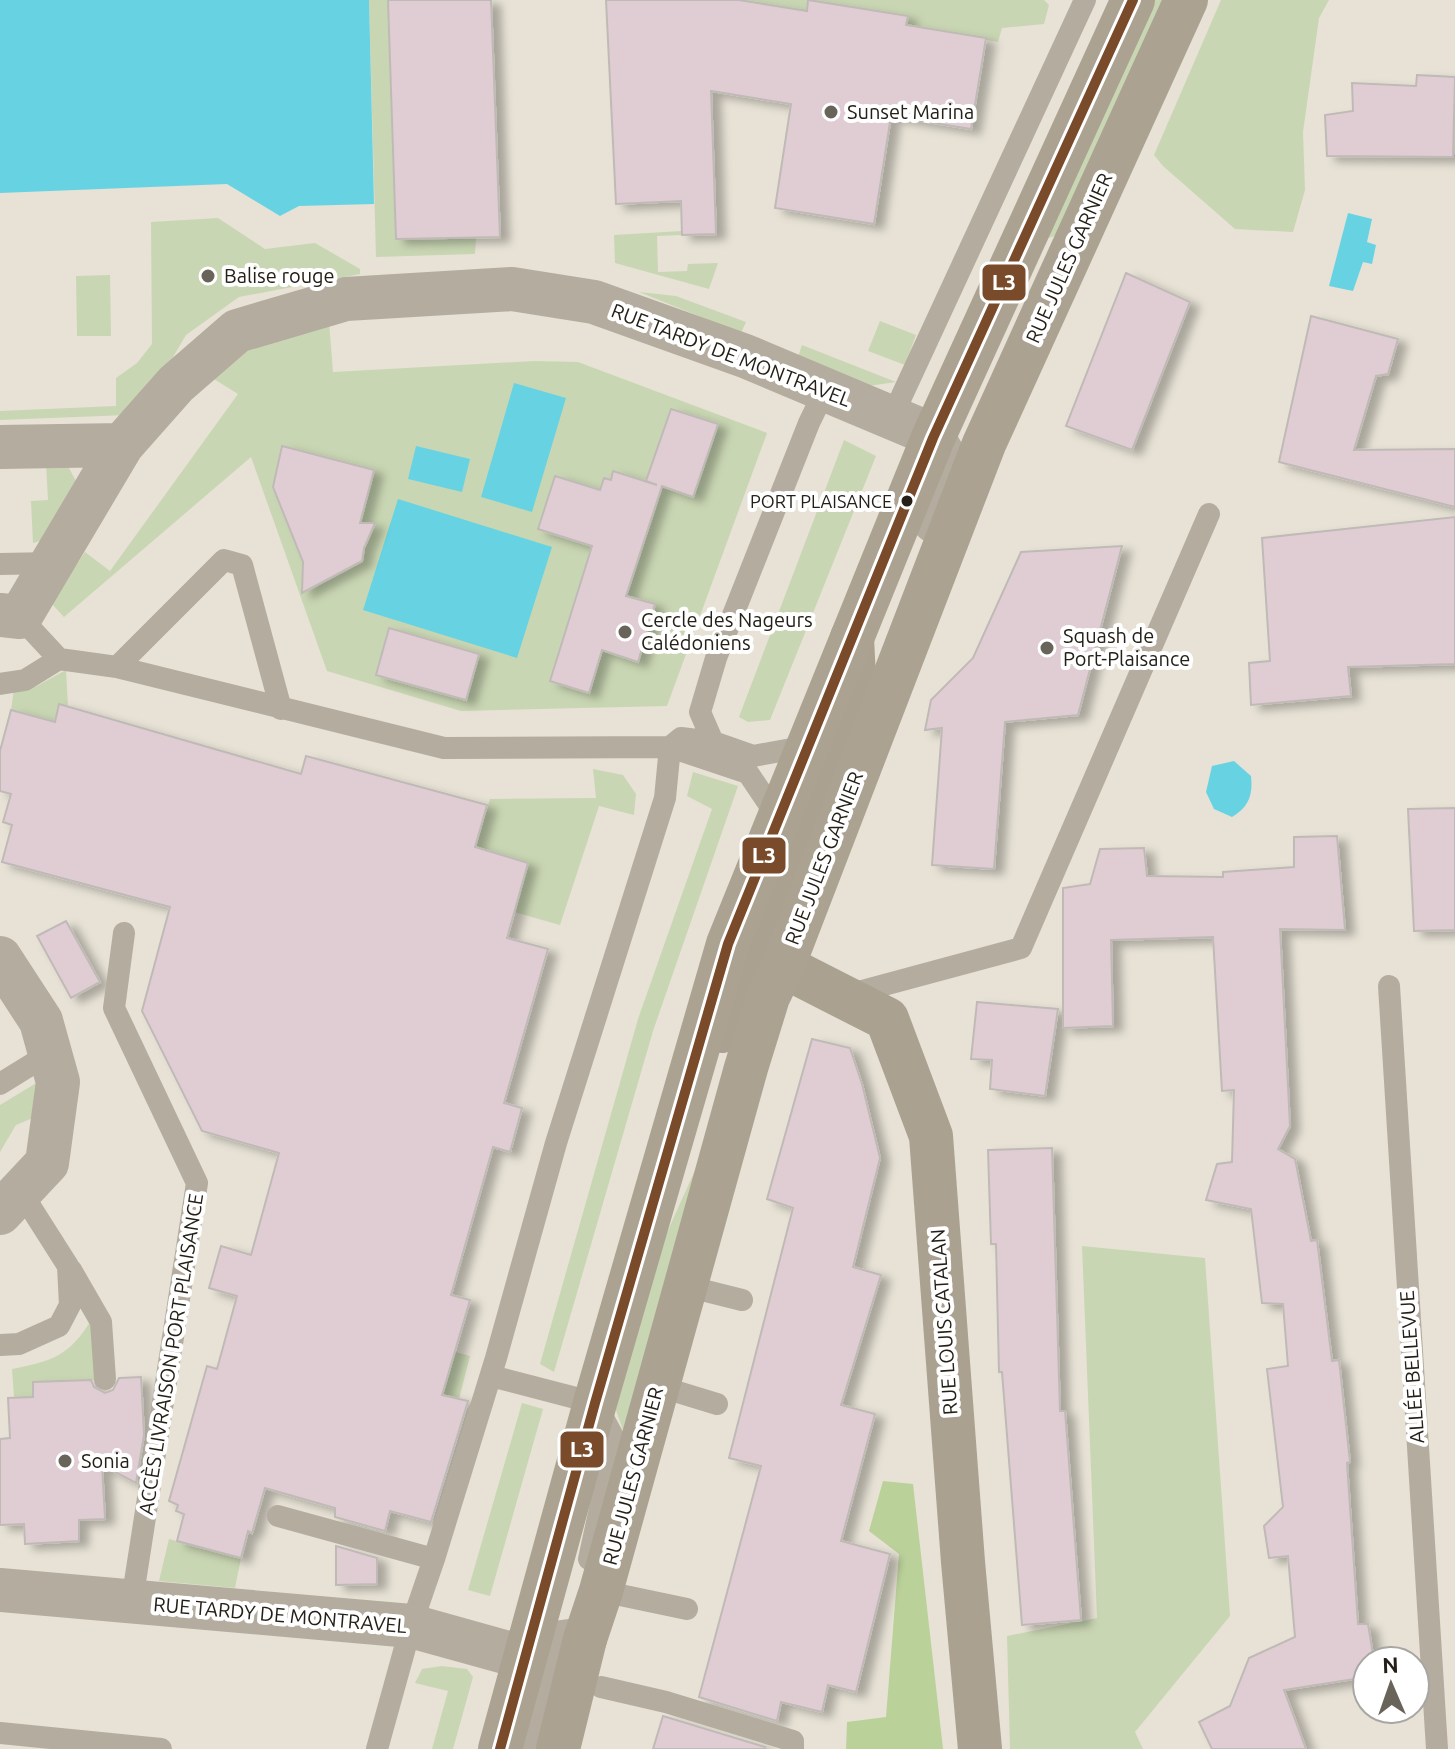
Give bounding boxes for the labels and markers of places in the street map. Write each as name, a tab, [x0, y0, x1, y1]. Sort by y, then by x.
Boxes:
place label: Sunset Marina	[847, 100, 974, 123]
marker: Sunset Marina	[822, 103, 840, 121]
place label: Balise rouge	[224, 264, 335, 287]
marker: Balise rouge	[199, 267, 217, 285]
place label: PORT PLAISANCE	[750, 491, 892, 511]
marker: PORT PLAISANCE	[899, 493, 915, 509]
place label: Cercle des Nageurs Calédoniens	[641, 608, 813, 654]
marker: Cercle des Nageurs Calédoniens	[616, 623, 634, 641]
place label: Squash de Port-Plaisance	[1063, 624, 1190, 670]
marker: Squash de Port-Plaisance	[1038, 639, 1056, 657]
place label: Sonia	[81, 1449, 130, 1472]
marker: Sonia	[56, 1452, 74, 1470]

